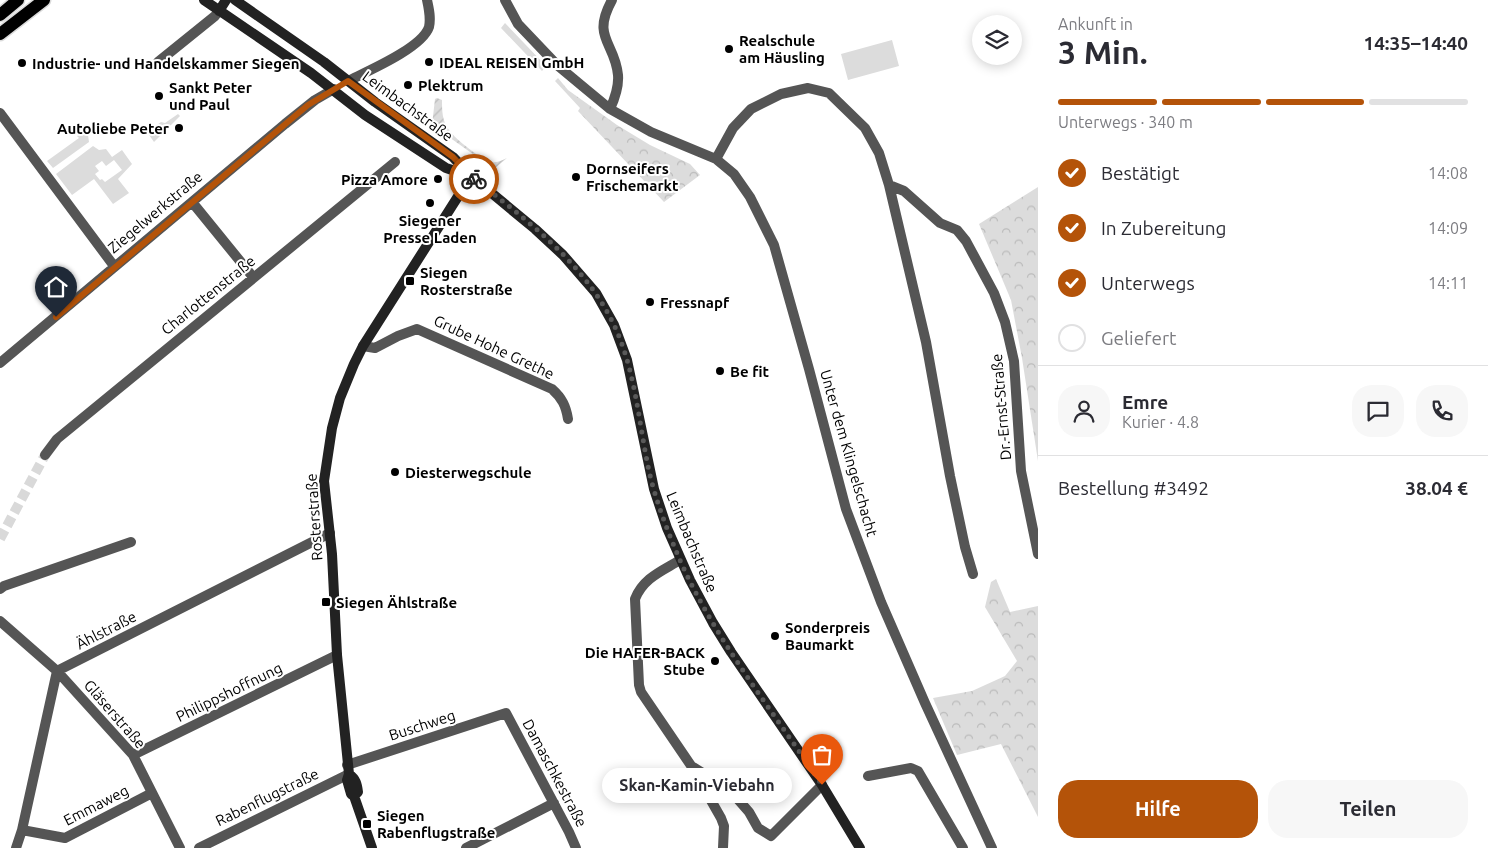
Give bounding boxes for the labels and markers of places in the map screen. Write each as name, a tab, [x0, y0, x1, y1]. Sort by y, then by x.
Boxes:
place label: Realschule am Häusling	[739, 32, 825, 66]
marker: Realschule am Häusling	[723, 43, 735, 55]
place label: IDEAL REISEN GmbH	[439, 54, 584, 71]
place label: Industrie- und Handelskammer Siegen	[32, 55, 299, 72]
marker: IDEAL REISEN GmbH	[423, 56, 435, 68]
marker: Industrie- und Handelskammer Siegen	[16, 57, 28, 69]
place label: Plektrum	[418, 77, 483, 94]
place label: Sankt Peter und Paul	[169, 79, 253, 113]
marker: Plektrum	[402, 79, 414, 91]
marker: Sankt Peter und Paul	[153, 90, 165, 102]
place label: Autoliebe Peter	[57, 120, 170, 137]
marker: Autoliebe Peter	[173, 122, 185, 134]
place label: Dornseifers Frischemarkt	[586, 160, 679, 194]
place label: Pizza Amore	[341, 171, 428, 188]
marker: Dornseifers Frischemarkt	[570, 171, 582, 183]
marker: Pizza Amore	[432, 173, 444, 185]
marker: Siegener Presse Laden	[424, 197, 436, 209]
place label: Siegener Presse Laden	[383, 212, 477, 246]
place label: Siegen Rosterstraße	[420, 264, 513, 298]
pin	[35, 266, 77, 317]
marker: Siegen Rosterstraße	[404, 275, 416, 287]
place label: Fressnapf	[660, 294, 730, 311]
marker: Fressnapf	[644, 296, 656, 308]
place label: Be fit	[730, 363, 769, 380]
marker: Be fit	[714, 365, 726, 377]
place label: Diesterwegschule	[405, 464, 532, 481]
marker: Diesterwegschule	[389, 466, 401, 478]
place label: Siegen Ählstraße	[336, 594, 457, 611]
marker: Siegen Ählstraße	[320, 596, 332, 608]
place label: Sonderpreis Baumarkt	[785, 619, 870, 653]
marker: Sonderpreis Baumarkt	[769, 630, 781, 642]
place label: Die HAFER-BACK Stube	[585, 644, 705, 678]
marker: Die HAFER-BACK Stube	[709, 655, 721, 667]
pin	[801, 734, 843, 785]
callout: Skan-Kamin-Viebahn	[602, 768, 792, 802]
place label: Siegen Rabenflugstraße	[377, 807, 495, 841]
marker: Siegen Rabenflugstraße	[361, 818, 373, 830]

